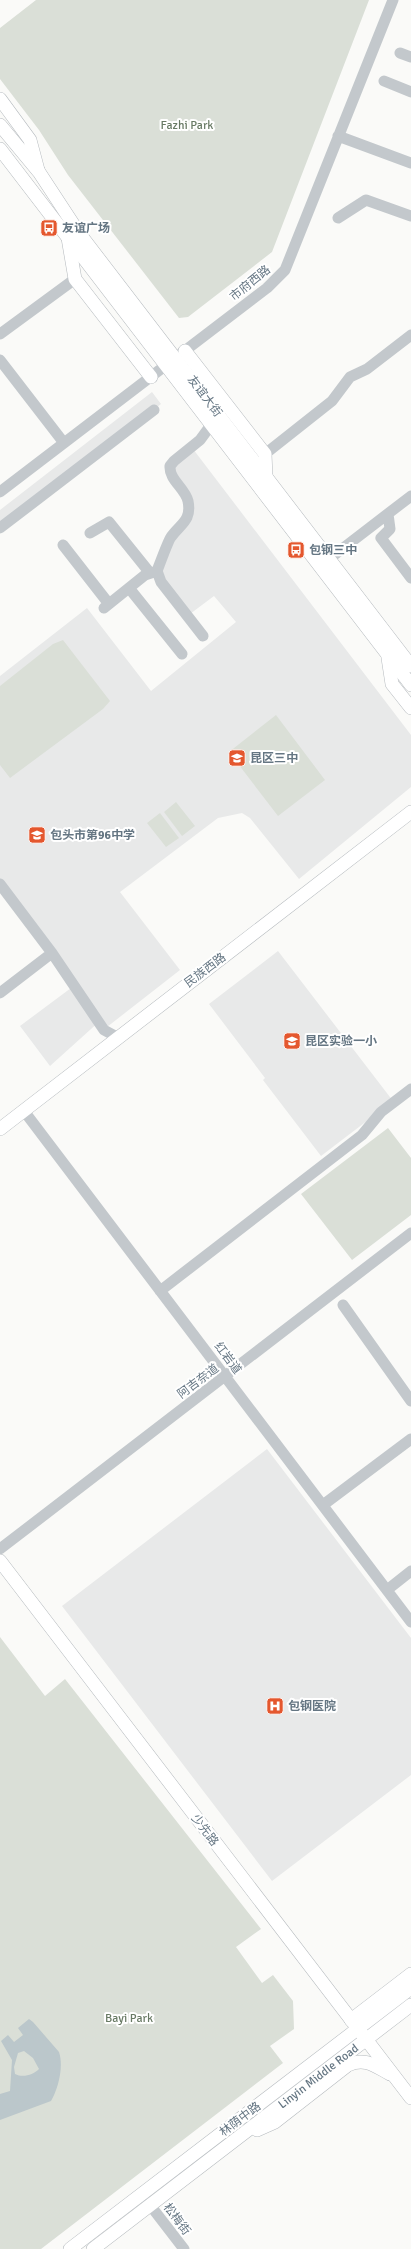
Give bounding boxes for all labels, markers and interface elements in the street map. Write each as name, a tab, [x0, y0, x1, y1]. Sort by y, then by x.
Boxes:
park label: Fazhi Park	[161, 118, 213, 133]
bus stop icon: 友谊广场	[39, 218, 59, 238]
place label: 友谊广场	[62, 221, 110, 236]
street label: 市府西路	[227, 262, 274, 304]
street label: 友谊大街	[184, 373, 225, 420]
bus stop icon: 包钢三中	[286, 540, 306, 560]
place label: 包钢三中	[309, 543, 357, 558]
school or university icon: 昆区三中	[227, 748, 247, 768]
place label: 昆区三中	[250, 751, 298, 766]
school or university icon: 包头市第96中学	[27, 825, 47, 845]
place label: 包头市第96中学	[50, 828, 135, 843]
street label: 民族西路	[182, 950, 229, 991]
school or university icon: 昆区实验一小	[282, 1031, 302, 1051]
place label: 昆区实验一小	[305, 1034, 377, 1049]
street label: 红岩道	[211, 1339, 244, 1377]
street label: 阿吉奈道	[175, 1361, 222, 1402]
hospital icon: 包钢医院	[265, 1696, 285, 1716]
place label: 包钢医院	[288, 1699, 336, 1714]
street label: 少先路	[188, 1811, 221, 1849]
park label: Bayi Park	[105, 2011, 153, 2026]
street label: Linyin Middle Road	[275, 2041, 362, 2112]
street label: 林荫中路	[217, 2099, 264, 2140]
street label: 松梅街	[160, 2200, 193, 2238]

